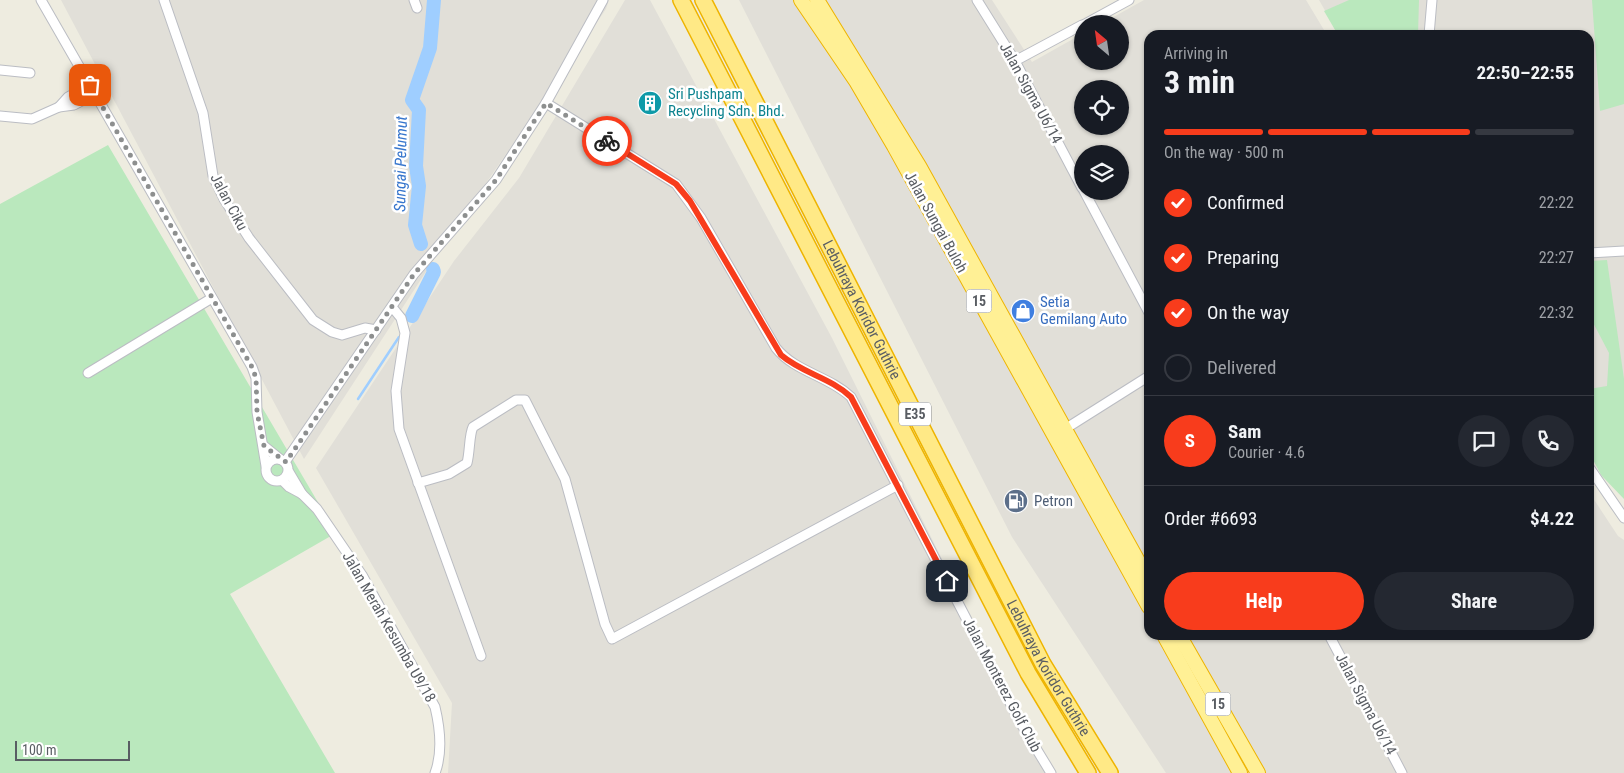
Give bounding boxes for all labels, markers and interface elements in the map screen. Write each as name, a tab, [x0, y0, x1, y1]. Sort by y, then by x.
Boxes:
north arrow	[1074, 15, 1129, 70]
map controls	[1074, 15, 1129, 200]
street label: Jalan Sigma U6/14	[996, 39, 1066, 147]
text: Arriving in	[1164, 44, 1228, 63]
text: 22:50–22:55	[1476, 61, 1574, 84]
text: 3 min	[1164, 63, 1235, 101]
pin	[69, 64, 111, 106]
icon: bag	[76, 71, 104, 99]
button: locate	[1074, 80, 1129, 135]
place label: Sri Pushpam Recycling Sdn. Bhd.	[668, 85, 785, 120]
building icon: Sri Pushpam Recycling Sdn. Bhd.	[637, 90, 663, 116]
water label: Sungai Pelumut	[390, 115, 411, 212]
courier	[582, 116, 632, 166]
icon: bike	[593, 127, 621, 155]
text: On the way · 500 m	[1164, 143, 1284, 162]
button: layers	[1074, 145, 1129, 200]
street label: Jalan Sungai Buloh	[901, 168, 971, 276]
street label: Jalan Ciku	[207, 171, 251, 233]
icon: check	[1164, 189, 1192, 217]
text: Confirmed	[1207, 191, 1284, 214]
text: 22:22	[1539, 193, 1574, 212]
street label: Lebuhraya Koridor Guthrie	[819, 237, 905, 382]
icon: check	[1164, 244, 1192, 272]
text: Preparing	[1207, 246, 1279, 269]
text: 22:27	[1539, 248, 1574, 267]
road number: 15	[966, 290, 992, 312]
place label: Setia Gemilang Auto	[1040, 293, 1127, 328]
shop icon: Setia Gemilang Auto	[1010, 298, 1036, 324]
icon: check	[1164, 299, 1192, 327]
text: On the way	[1207, 301, 1289, 324]
text: 22:32	[1539, 303, 1574, 322]
text: Delivered	[1207, 356, 1276, 379]
road number: E35	[899, 402, 931, 426]
button: chat	[1458, 415, 1510, 467]
button: phone	[1522, 415, 1574, 467]
text: Sam	[1228, 420, 1261, 443]
text: S	[1185, 429, 1195, 452]
text: Courier · 4.6	[1228, 443, 1305, 462]
fuel station icon: Petron	[1003, 488, 1029, 514]
place label: Petron	[1034, 492, 1073, 510]
text: Order #6693	[1164, 507, 1257, 530]
text: $4.22	[1530, 507, 1574, 530]
street label: Jalan Merah Kesumba U9/18	[338, 548, 440, 706]
pin	[926, 560, 968, 602]
icon: home	[933, 567, 961, 595]
button: Help	[1164, 572, 1364, 630]
button: Share	[1374, 572, 1574, 630]
street label: Lebuhraya Koridor Guthrie	[1003, 597, 1094, 739]
street label: Jalan Monterez Golf Club	[959, 615, 1045, 755]
street label: Jalan Sigma U6/14	[1332, 650, 1400, 758]
road number: 15	[1206, 692, 1230, 716]
scale bar	[15, 738, 130, 761]
text: 100 m	[22, 742, 57, 758]

